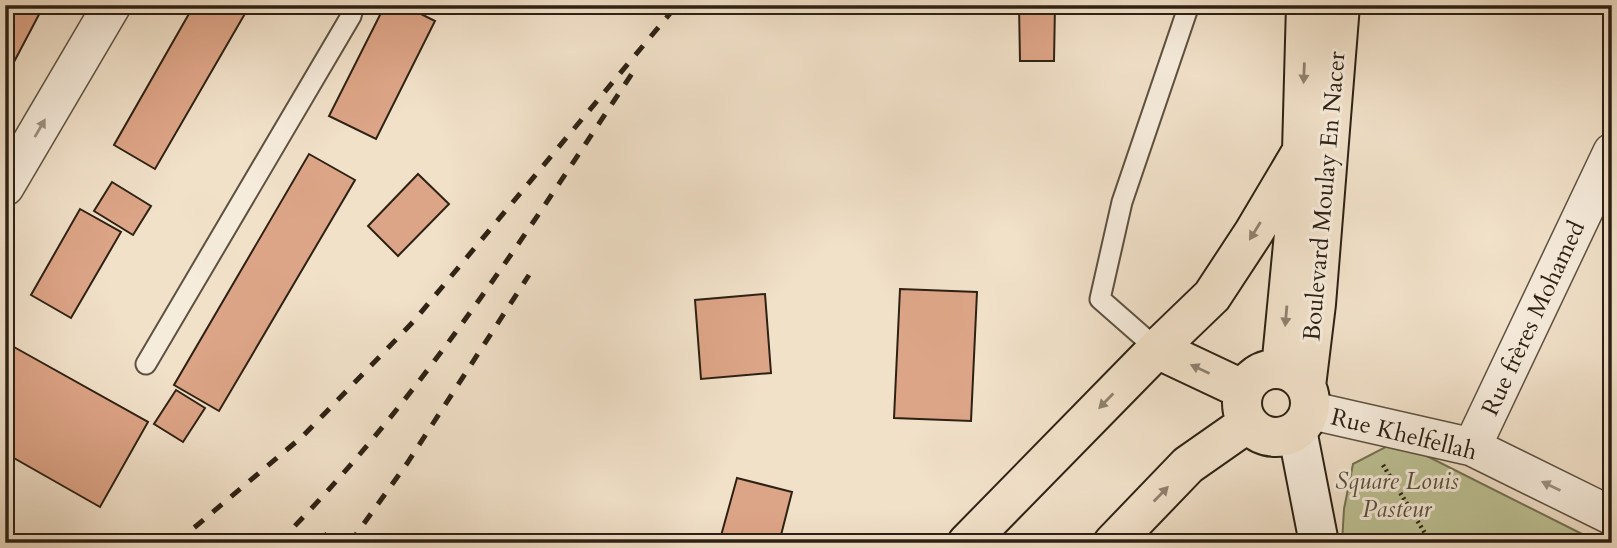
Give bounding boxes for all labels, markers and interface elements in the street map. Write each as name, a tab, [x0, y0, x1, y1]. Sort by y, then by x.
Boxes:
street label: Boulevard Moulay En Nacer	[1295, 50, 1354, 342]
one-way arrow	[1298, 63, 1310, 85]
one-way arrow	[34, 119, 46, 138]
street label: Rue frères Mohamed	[1474, 215, 1593, 421]
one-way arrow	[1248, 221, 1261, 240]
one-way arrow	[1280, 306, 1291, 328]
one-way arrow	[1190, 364, 1210, 375]
one-way arrow	[1097, 393, 1114, 410]
street label: Rue Khelfellah	[1328, 400, 1480, 469]
park label: Square Louis Pasteur	[1335, 465, 1459, 526]
one-way arrow	[1540, 480, 1560, 492]
one-way arrow	[1152, 486, 1168, 503]

